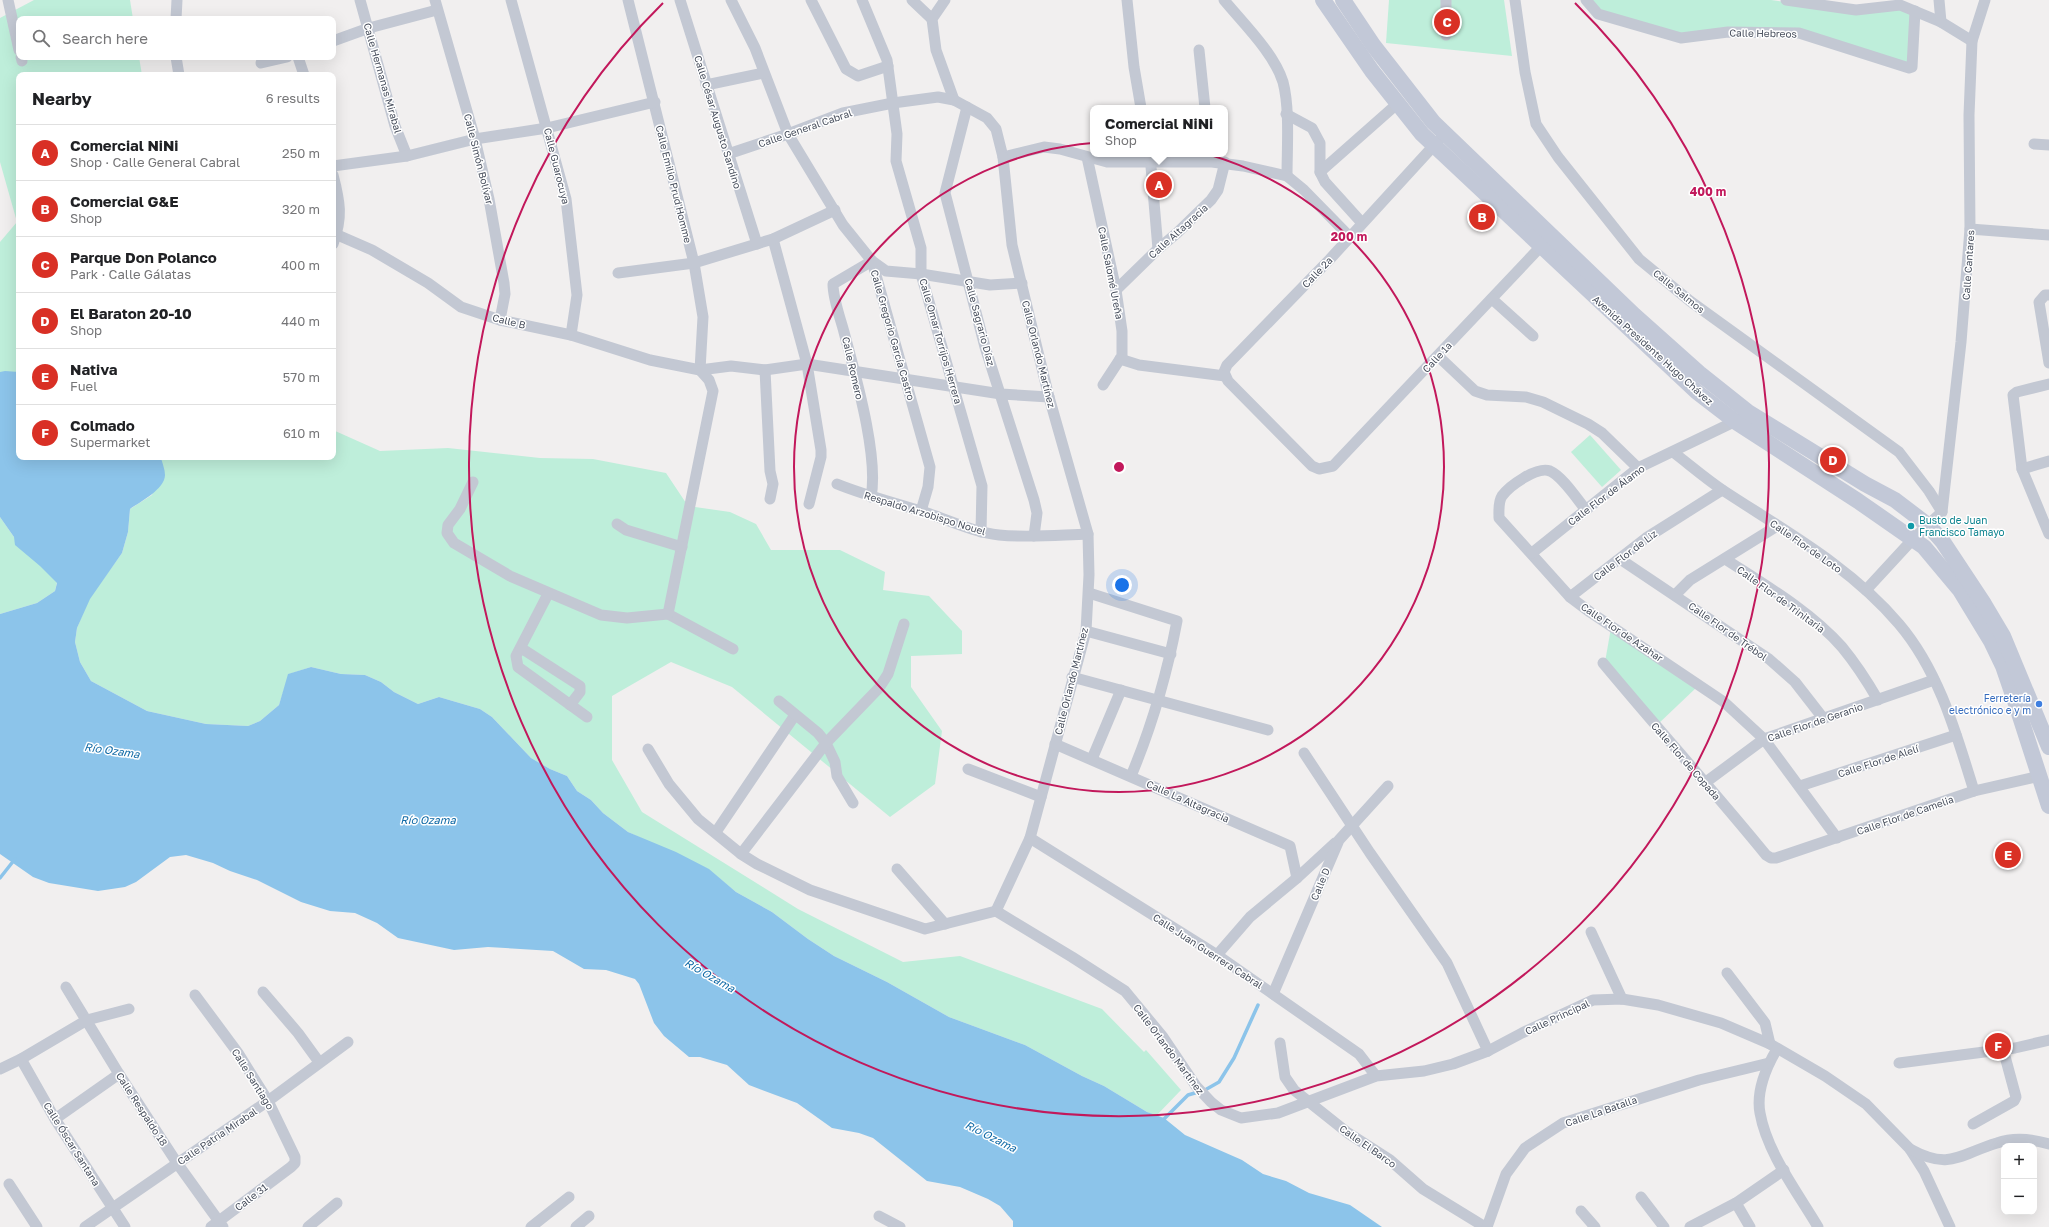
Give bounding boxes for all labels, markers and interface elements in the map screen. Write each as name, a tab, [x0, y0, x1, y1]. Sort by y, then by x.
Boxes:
pin: C	[1434, 7, 1460, 37]
search box	[16, 16, 336, 60]
street label: Calle Hermanas Mirabal	[361, 21, 405, 135]
street label: Calle Hebreos	[1729, 26, 1797, 40]
icon: search	[30, 27, 52, 49]
text: Search here	[62, 29, 148, 47]
street label: Calle César Augusto Sandino	[692, 54, 744, 190]
text: Nearby	[32, 88, 92, 109]
text: 6 results	[266, 90, 320, 106]
popup	[1090, 105, 1228, 157]
street label: Calle General Cabral	[757, 106, 853, 150]
street label: Calle Simón Bolívar	[462, 112, 496, 206]
text: Comercial NiNi	[1105, 114, 1213, 132]
street label: Calle Emilio Prud'Homme	[654, 124, 695, 244]
street label: Calle Guarocuya	[542, 127, 572, 205]
text: Shop	[1105, 132, 1137, 148]
text: Comercial NiNi	[70, 136, 178, 154]
text: A	[40, 145, 50, 161]
text: 250 m	[282, 145, 320, 161]
text: Shop · Calle General Cabral	[70, 154, 240, 170]
pin: A	[1146, 170, 1172, 200]
text: 400 m	[1690, 184, 1726, 199]
text: Comercial G&E	[70, 192, 179, 210]
text: B	[40, 201, 50, 217]
text: 320 m	[282, 201, 320, 217]
street label: Calle Altagracia	[1146, 201, 1210, 261]
pin: B	[1469, 202, 1495, 232]
text: Shop	[70, 210, 102, 226]
street label: Calle Salomé Ureña	[1096, 226, 1126, 320]
text: 200 m	[1331, 229, 1367, 244]
street label: Calle Cantares	[1960, 230, 1976, 300]
text: Parque Don Polanco	[70, 248, 217, 266]
street label: Calle 2a	[1299, 254, 1335, 290]
text: C	[40, 257, 50, 273]
text: 400 m	[281, 257, 320, 273]
text: Park · Calle Gálatas	[70, 266, 191, 282]
street label: Calle Salmos	[1651, 267, 1707, 315]
street label: Calle Gregorio García Castro	[869, 268, 917, 402]
street label: Calle Omar Torrijos Herrera	[917, 277, 965, 405]
street label: Calle Sagrario Díaz	[963, 277, 997, 367]
street label: Avenida Presidente Hugo Chávez	[1590, 293, 1716, 407]
street label: Calle Orlando Martínez	[1020, 299, 1058, 409]
text: El Baraton 20-10	[70, 304, 192, 322]
street label: Calle B	[491, 311, 527, 331]
text: D	[40, 313, 50, 329]
text: 440 m	[281, 313, 320, 329]
text: Shop	[70, 322, 102, 338]
street label: Calle Romero	[840, 335, 866, 401]
street label: Calle 1a	[1420, 339, 1454, 375]
text: Nativa	[70, 360, 117, 378]
text: E	[41, 369, 49, 385]
text: 570 m	[283, 369, 320, 385]
text: Fuel	[70, 378, 97, 394]
text: Colmado	[70, 416, 135, 434]
text: F	[41, 425, 49, 441]
text: 610 m	[283, 425, 320, 441]
text: Supermarket	[70, 434, 151, 450]
pin: D	[1820, 445, 1846, 475]
centre of rings	[1112, 460, 1126, 474]
street label: Calle Flor de Álamo	[1565, 462, 1647, 528]
street label: Respaldo Arzobispo Nouel	[863, 489, 987, 537]
place label: Busto de Juan Francisco Tamayo	[1919, 514, 2005, 538]
street label: Calle Flor de Loto	[1768, 517, 1844, 575]
marker: Busto de Juan Francisco Tamayo	[1906, 521, 1916, 531]
street label: Calle Flor de Liz	[1591, 527, 1659, 583]
street label: Calle Flor de Trinitaria	[1735, 563, 1827, 635]
your location	[1112, 575, 1132, 595]
street label: Calle Flor de Trébol	[1686, 599, 1770, 663]
street label: Calle Flor de Azahar	[1579, 600, 1665, 664]
street label: Calle Orlando Martínez	[1052, 626, 1090, 736]
place label: Ferretería electrónico e y m	[1949, 692, 2031, 716]
marker: Ferretería electrónico e y m	[2034, 699, 2044, 709]
street label: Calle Flor de Geranio	[1766, 700, 1864, 744]
street label: Calle Flor de Copada	[1649, 720, 1723, 802]
water label: Río Ozama	[84, 740, 141, 760]
street label: Calle Flor de Alelí	[1836, 742, 1921, 780]
street label: Calle La Altagracia	[1145, 777, 1231, 825]
street label: Calle Flor de Camelia	[1855, 793, 1955, 837]
water label: Río Ozama	[400, 813, 457, 826]
pin: E	[1995, 840, 2021, 870]
street label: Calle D	[1308, 866, 1332, 902]
street label: Calle Juan Guerrera Cabral	[1151, 911, 1265, 991]
water label: Río Ozama	[683, 955, 738, 995]
street label: Calle Principal	[1523, 997, 1591, 1037]
street label: Calle Orlando Martínez	[1131, 1001, 1207, 1097]
pin: F	[1985, 1031, 2011, 1061]
street label: Calle Santiago	[229, 1046, 277, 1112]
street label: Calle Respaldo 18	[114, 1070, 170, 1148]
street label: Calle La Batalla	[1564, 1093, 1638, 1129]
street label: Calle Óscar Santana	[41, 1100, 103, 1188]
street label: Calle Patria Mirabal	[175, 1105, 259, 1167]
water label: Río Ozama	[963, 1118, 1019, 1155]
street label: Calle El Barco	[1337, 1122, 1399, 1170]
map controls	[2001, 1143, 2037, 1215]
button: +	[2001, 1143, 2037, 1179]
button: −	[2001, 1179, 2037, 1215]
street label: Calle 31	[232, 1181, 270, 1213]

